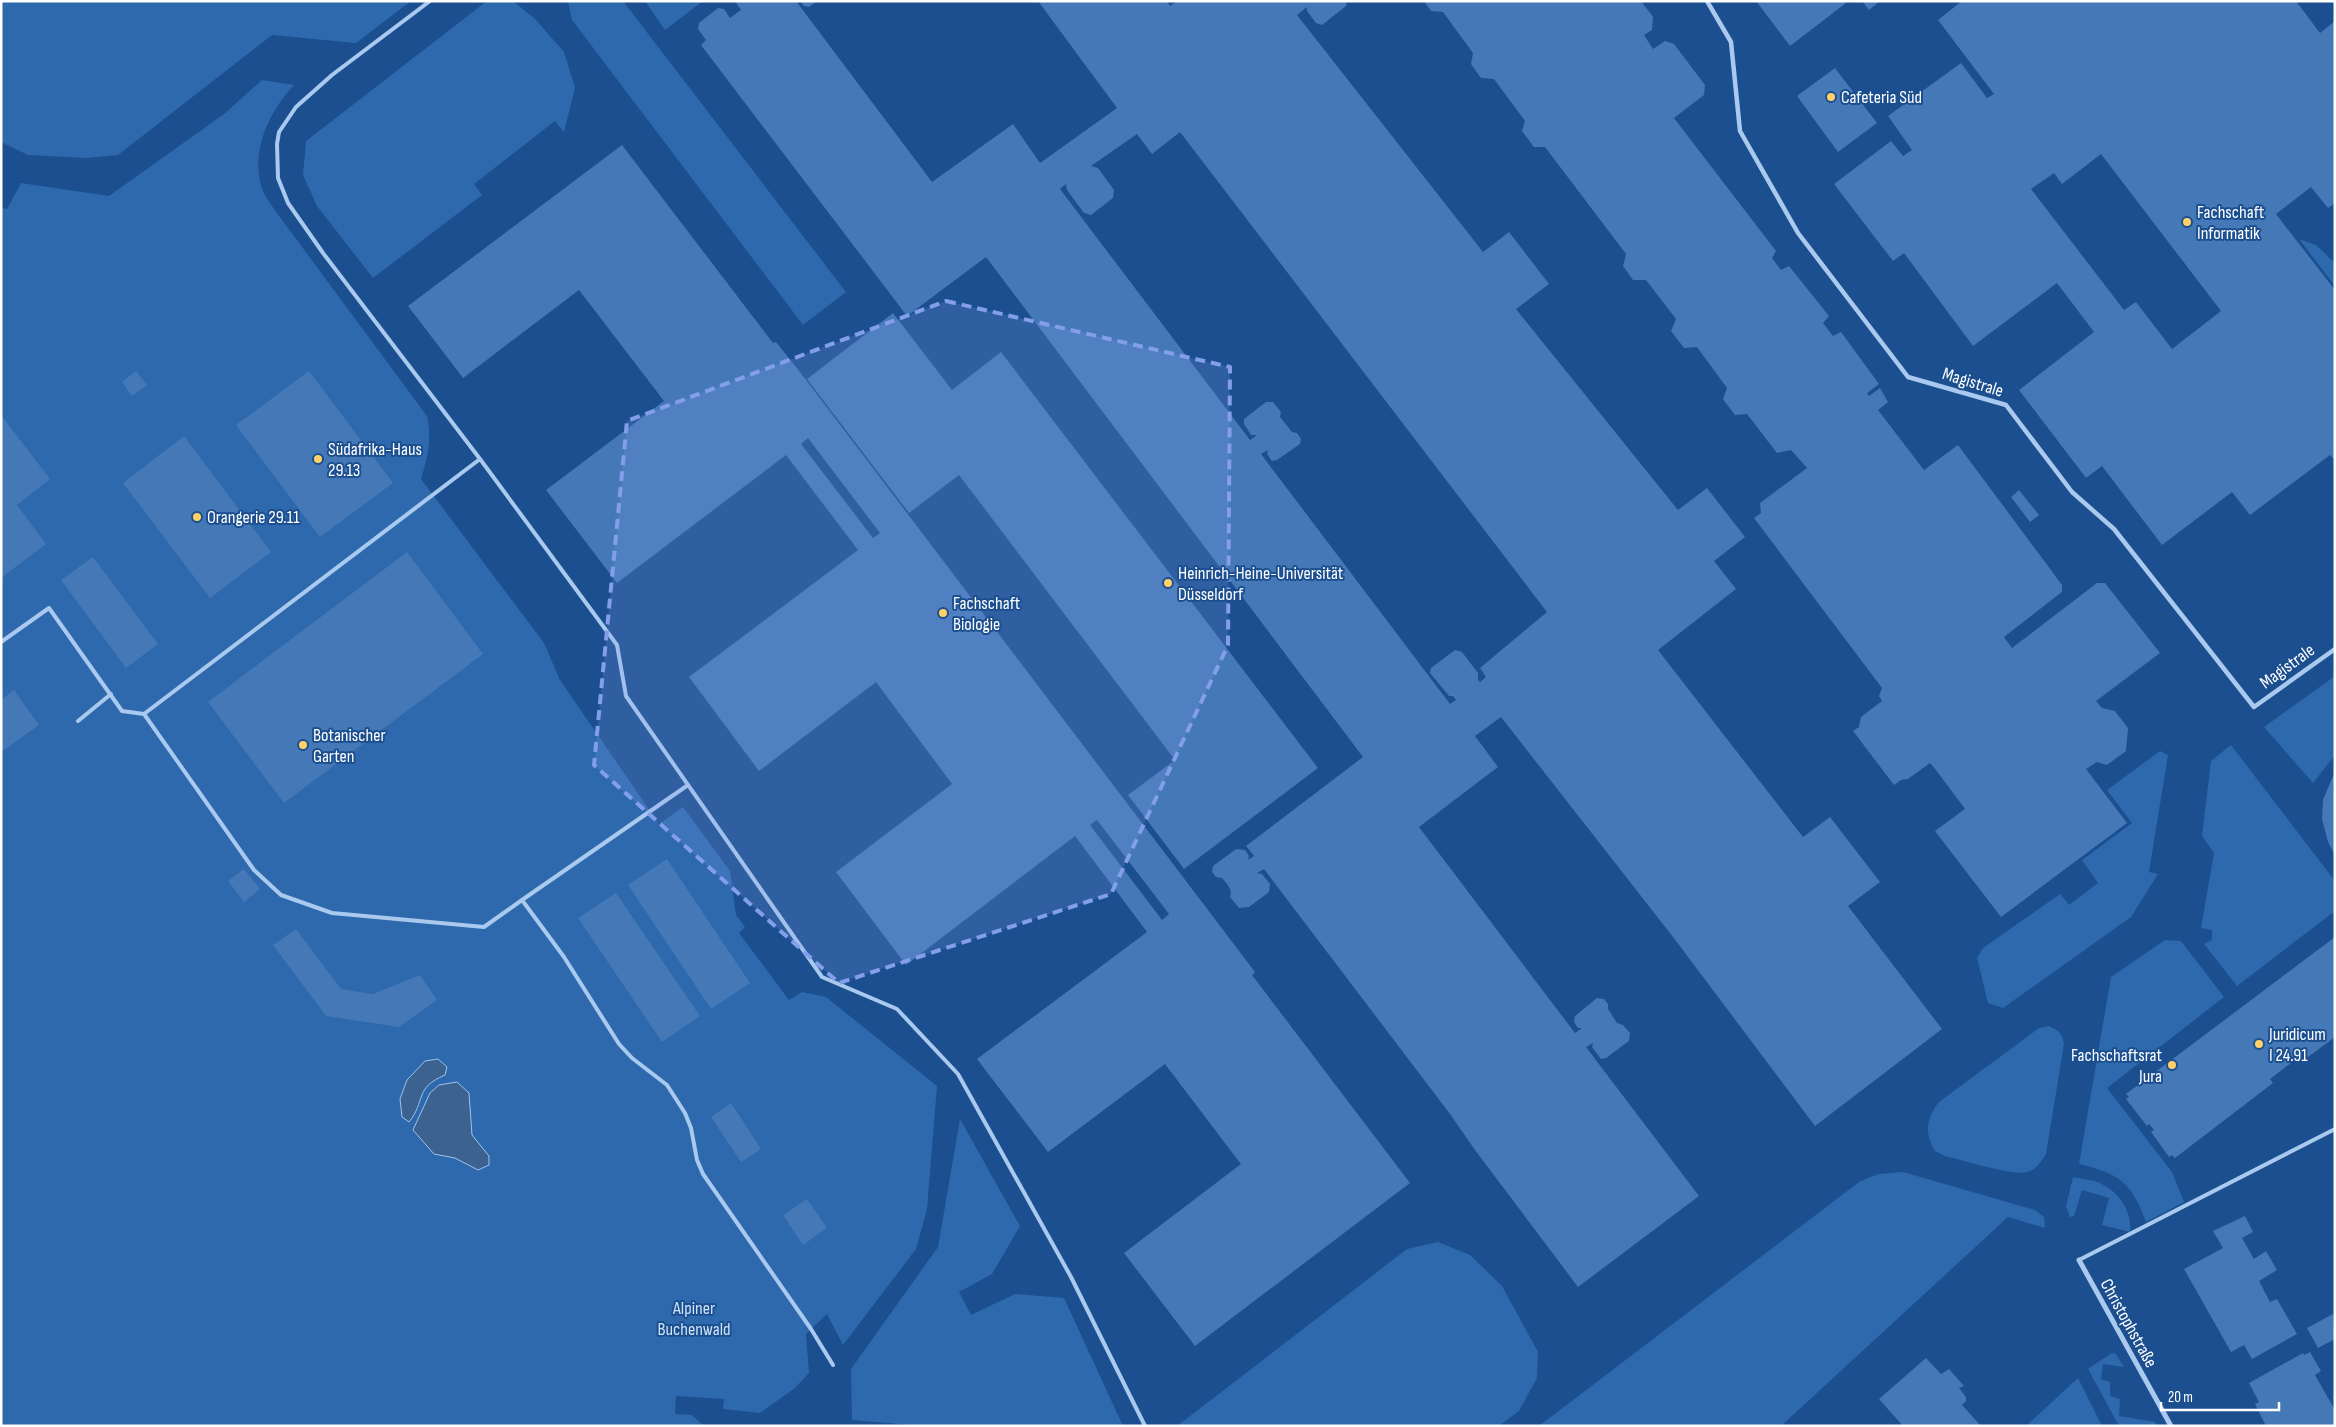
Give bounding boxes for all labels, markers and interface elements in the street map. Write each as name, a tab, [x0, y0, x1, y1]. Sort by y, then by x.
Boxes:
place label: Cafeteria Süd	[1841, 87, 1922, 108]
marker: Cafeteria Süd	[1825, 91, 1837, 103]
place label: Fachschaft Informatik	[2197, 202, 2265, 244]
marker: Fachschaft Informatik	[2181, 216, 2193, 228]
street label: Magistrale	[1940, 363, 2006, 402]
place label: Südafrika-Haus 29.13	[328, 439, 422, 481]
marker: Südafrika-Haus 29.13	[312, 453, 324, 465]
place label: Orangerie 29.11	[207, 507, 300, 528]
marker: Orangerie 29.11	[191, 511, 203, 523]
place label: Heinrich-Heine-Universität Düsseldorf	[1178, 563, 1344, 605]
marker: Heinrich-Heine-Universität Düsseldorf	[1162, 577, 1174, 589]
place label: Fachschaft Biologie	[953, 593, 1021, 635]
marker: Fachschaft Biologie	[937, 607, 949, 619]
street label: Magistrale	[2256, 640, 2319, 693]
place label: Botanischer Garten	[313, 725, 386, 767]
marker: Botanischer Garten	[297, 739, 309, 751]
place label: Juridicum I 24.91	[2268, 1024, 2326, 1066]
marker: Juridicum I 24.91	[2253, 1038, 2265, 1050]
place label: Fachschaftsrat Jura	[2071, 1045, 2163, 1087]
marker: Fachschaftsrat Jura	[2166, 1059, 2178, 1071]
street label: Christophstraße	[2096, 1275, 2161, 1371]
park label: Alpiner Buchenwald	[657, 1298, 731, 1340]
scale bar	[2161, 1380, 2278, 1412]
text: 20 m	[2168, 1388, 2193, 1407]

